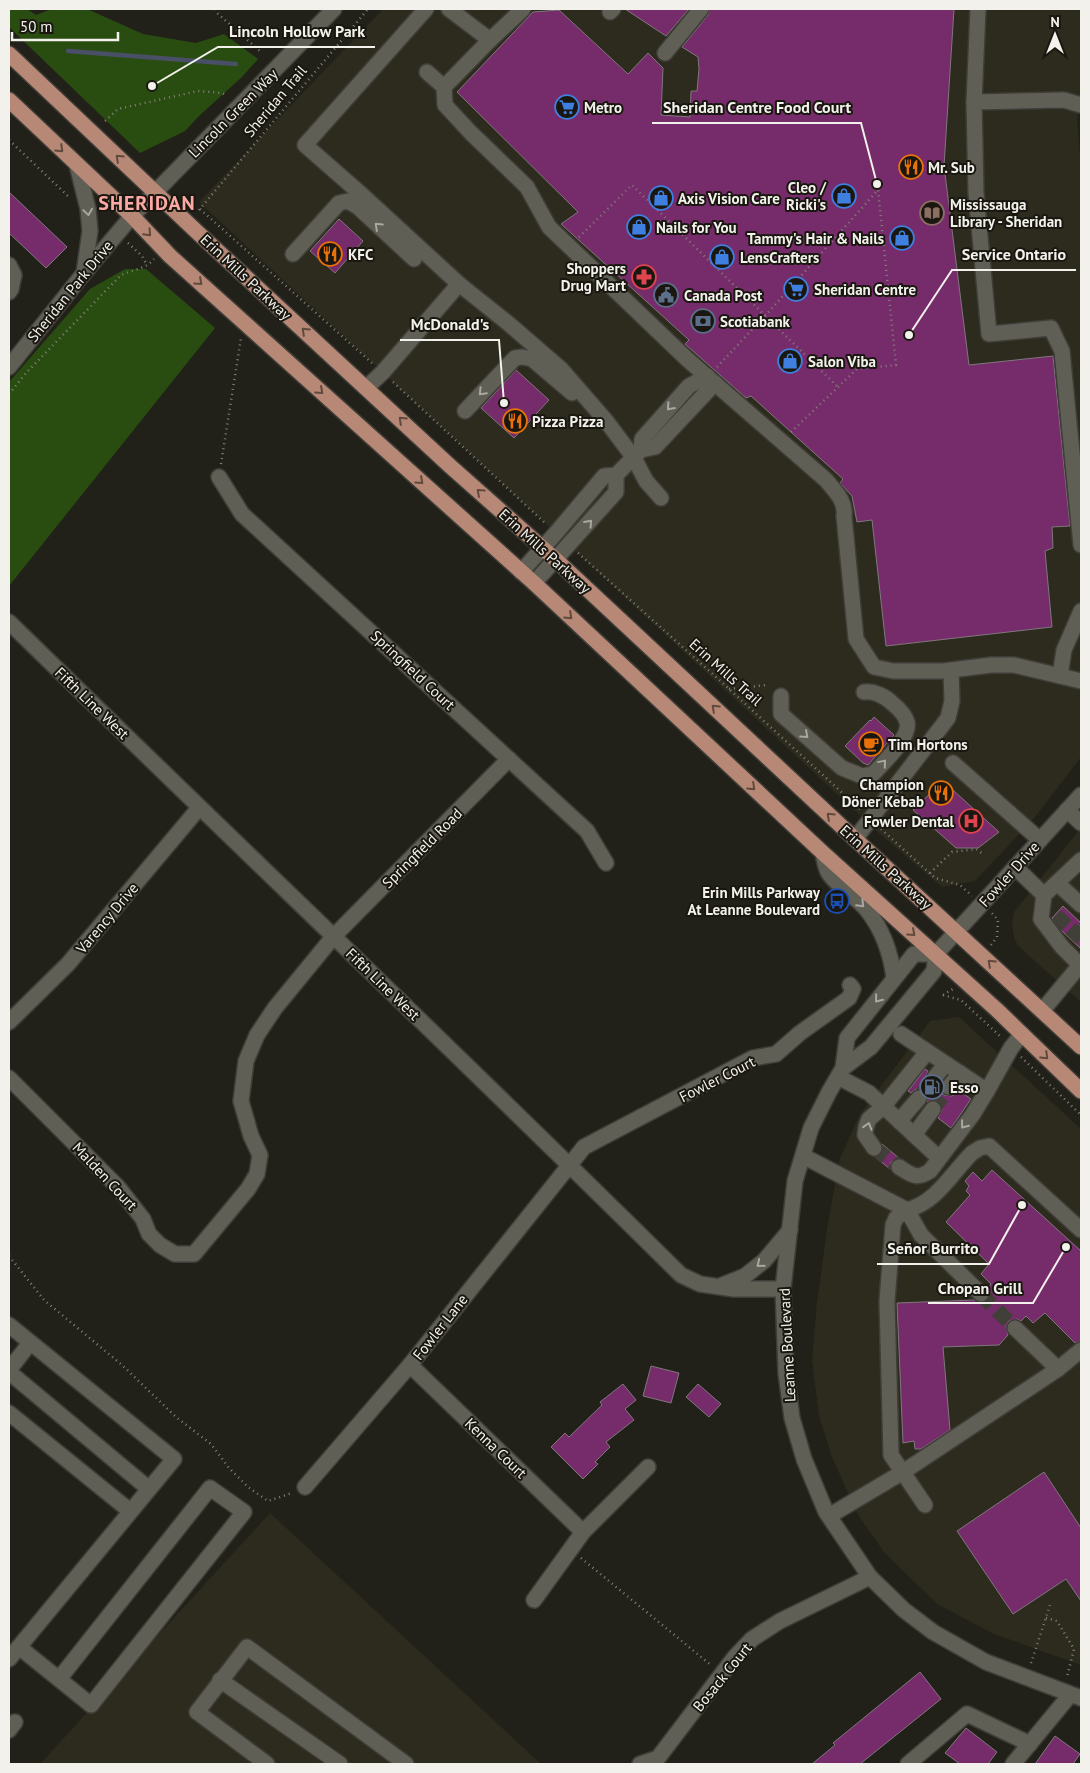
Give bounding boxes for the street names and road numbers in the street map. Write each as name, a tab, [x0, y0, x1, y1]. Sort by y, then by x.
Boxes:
street label: Sheridan Trail	[239, 61, 311, 141]
street label: Lincoln Green Way	[184, 64, 282, 162]
street label: Erin Mills Parkway	[197, 230, 295, 324]
street label: Sheridan Park Drive	[23, 236, 117, 346]
street label: Erin Mills Parkway	[495, 505, 595, 597]
street label: Springfield Court	[367, 626, 459, 714]
street label: Erin Mills Trail	[686, 634, 767, 710]
street label: Fifth Line West	[51, 663, 133, 743]
street label: Springfield Road	[378, 804, 466, 892]
street label: Erin Mills Parkway	[836, 821, 936, 913]
street label: Fowler Drive	[975, 837, 1043, 911]
street label: Varency Drive	[71, 879, 142, 958]
street label: Fifth Line West	[342, 944, 424, 1024]
street label: Fowler Court	[676, 1052, 758, 1106]
street label: Malden Court	[69, 1138, 141, 1214]
street label: Leanne Boulevard	[775, 1287, 799, 1403]
street label: Fowler Lane	[408, 1290, 472, 1364]
street label: Kenna Court	[461, 1414, 531, 1482]
street label: Bosack Court	[689, 1639, 755, 1715]

